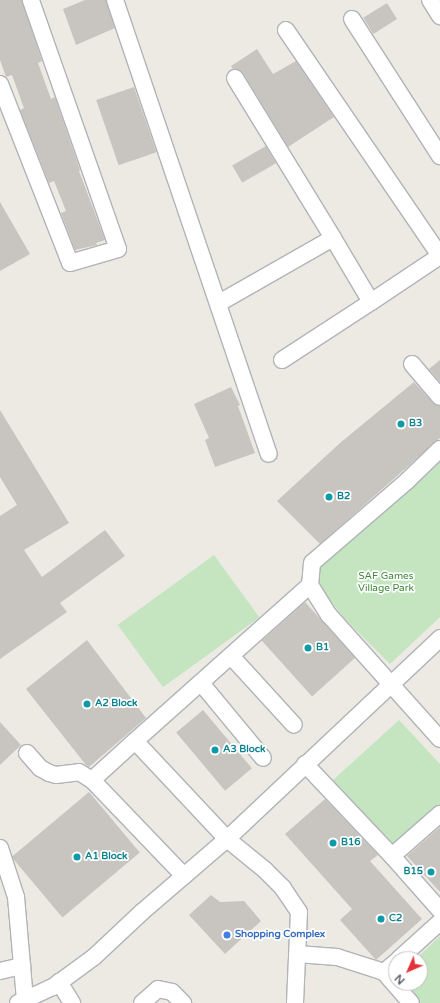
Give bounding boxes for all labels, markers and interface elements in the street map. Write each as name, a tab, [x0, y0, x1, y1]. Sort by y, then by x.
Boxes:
place label: B3	[409, 418, 422, 430]
marker: B3	[396, 419, 406, 429]
place label: B2	[337, 491, 350, 503]
marker: B2	[324, 492, 334, 502]
park label: SAF Games Village Park	[358, 570, 414, 594]
place label: B1	[316, 642, 329, 654]
marker: B1	[303, 643, 313, 653]
place label: A2 Block	[95, 698, 138, 710]
marker: A2 Block	[82, 699, 92, 709]
place label: A3 Block	[223, 744, 266, 756]
marker: A3 Block	[210, 745, 220, 755]
place label: B16	[341, 837, 360, 849]
marker: B16	[328, 838, 338, 848]
place label: A1 Block	[85, 851, 128, 863]
marker: A1 Block	[72, 852, 82, 862]
place label: B15	[404, 866, 423, 878]
marker: B15	[426, 867, 436, 877]
place label: C2	[389, 913, 402, 925]
marker: C2	[376, 914, 386, 924]
place label: Shopping Complex	[235, 929, 325, 941]
marker: Shopping Complex	[222, 930, 232, 940]
north arrow	[388, 951, 428, 991]
text: N	[392, 971, 408, 987]

